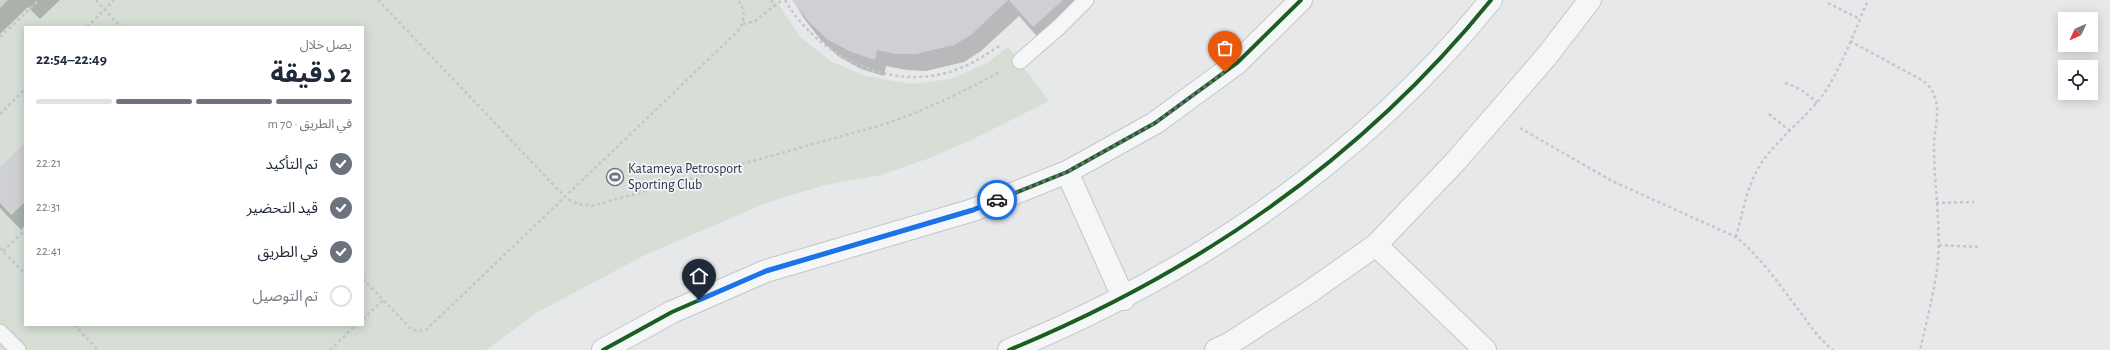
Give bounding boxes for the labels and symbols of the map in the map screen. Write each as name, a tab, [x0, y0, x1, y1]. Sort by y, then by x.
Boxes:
north arrow	[2058, 12, 2098, 52]
pin	[1208, 31, 1242, 72]
place label: Katameya Petrosport Sporting Club	[628, 162, 743, 192]
sports icon: Katameya Petrosport Sporting Club	[605, 167, 625, 187]
courier	[977, 180, 1017, 220]
pin	[682, 259, 716, 300]

